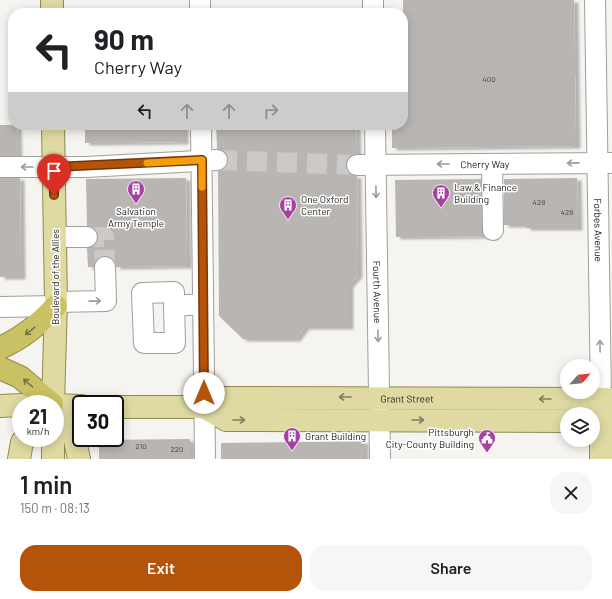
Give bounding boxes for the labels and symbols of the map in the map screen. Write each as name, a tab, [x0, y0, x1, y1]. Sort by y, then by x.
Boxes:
house number: 400	[482, 74, 496, 84]
pin	[37, 154, 71, 195]
street label: Cherry Way	[460, 158, 510, 170]
one-way arrow	[567, 159, 580, 167]
one-way arrow	[437, 160, 450, 168]
one-way arrow	[21, 163, 34, 171]
building icon: Salvation Army Temple	[126, 179, 146, 204]
place label: Law & Finance Building	[454, 181, 517, 205]
building icon: Law & Finance Building	[431, 183, 451, 208]
one-way arrow	[372, 185, 380, 198]
place label: One Oxford Center	[301, 193, 348, 217]
building icon: One Oxford Center	[278, 195, 298, 220]
house number: 428	[533, 197, 545, 207]
street label: Forbes Avenue	[592, 198, 605, 262]
place label: Salvation Army Temple	[108, 205, 164, 229]
house number: 428	[561, 207, 573, 217]
street label: Boulevard of the Allies	[49, 229, 61, 325]
street label: Fourth Avenue	[371, 261, 384, 323]
one-way arrow	[88, 298, 101, 305]
one-way arrow	[25, 326, 36, 335]
one-way arrow	[374, 329, 381, 342]
one-way arrow	[596, 340, 604, 353]
north arrow	[560, 359, 600, 399]
position arrow	[183, 372, 225, 414]
one-way arrow	[23, 379, 33, 388]
street label: Grant Street	[381, 392, 434, 405]
one-way arrow	[339, 393, 352, 401]
speed limit sign: 30	[72, 395, 124, 447]
one-way arrow	[539, 395, 552, 403]
one-way arrow	[232, 416, 245, 424]
one-way arrow	[411, 416, 424, 424]
building icon: Grant Building	[282, 426, 302, 451]
place label: Pittsburgh City-County Building	[386, 426, 474, 450]
public building icon: Pittsburgh City-County Building	[477, 428, 497, 453]
place label: Grant Building	[305, 430, 366, 442]
house number: 210	[135, 441, 147, 451]
house number: 220	[170, 444, 184, 454]

